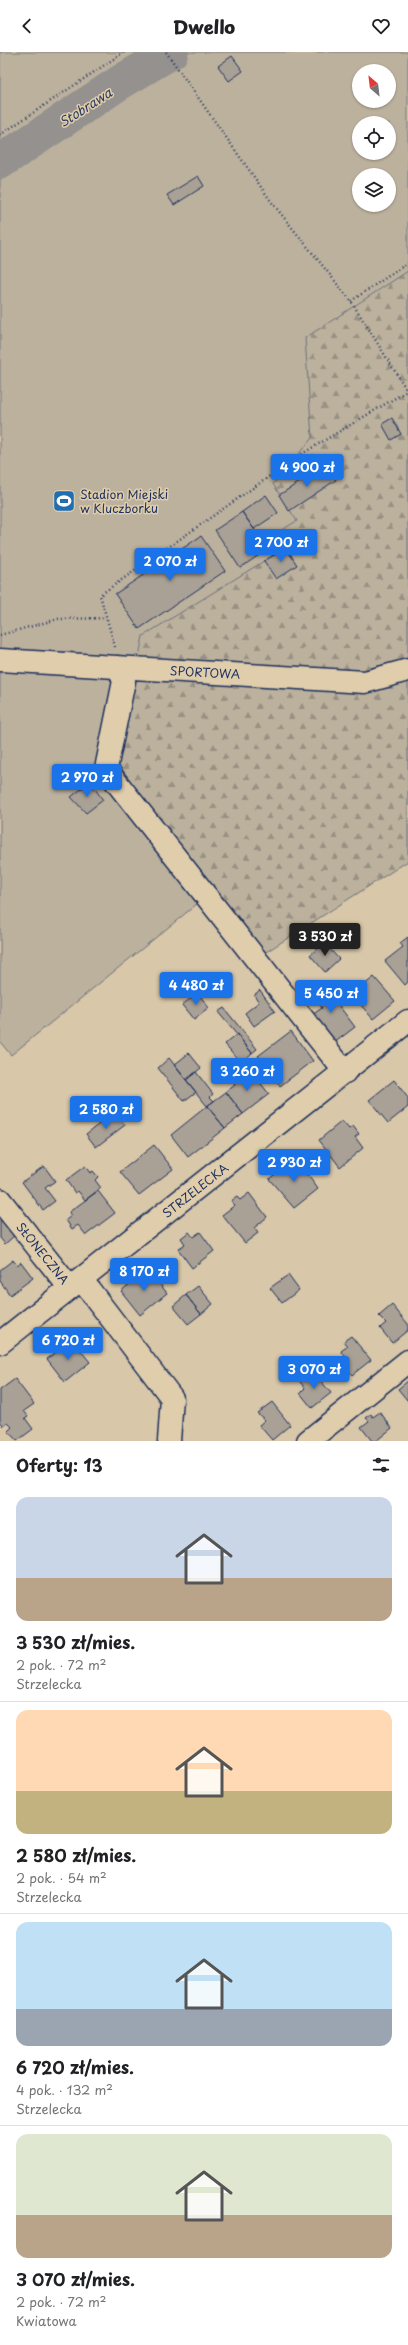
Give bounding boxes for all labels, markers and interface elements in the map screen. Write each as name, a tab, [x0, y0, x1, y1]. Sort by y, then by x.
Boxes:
text: Dwello	[173, 13, 235, 40]
icon: back	[16, 15, 38, 37]
icon: heart	[370, 15, 392, 37]
north arrow	[352, 64, 396, 108]
map controls	[352, 64, 396, 212]
water label: Stobrawa	[55, 82, 116, 131]
button: locate	[352, 116, 396, 160]
button: layers	[352, 168, 396, 212]
pin: 4 900 zł	[266, 454, 348, 488]
text: 4 900 zł	[280, 457, 334, 476]
place label: Stadion Miejski w Kluczborku	[80, 485, 168, 517]
sports icon: Stadion Miejski w Kluczborku	[51, 488, 77, 514]
pin: 2 700 zł	[240, 529, 322, 563]
text: 2 700 zł	[254, 532, 308, 551]
pin: 2 070 zł	[129, 548, 211, 582]
text: 2 070 zł	[144, 551, 196, 570]
street label: SPORTOWA	[169, 661, 241, 683]
pin: 2 970 zł	[46, 764, 128, 798]
text: 2 970 zł	[61, 767, 113, 786]
pin: 3 530 zł	[284, 923, 366, 957]
text: 3 530 zł	[298, 926, 352, 945]
pin: 4 480 zł	[155, 972, 237, 1006]
text: 4 480 zł	[169, 975, 223, 994]
pin: 5 450 zł	[290, 980, 372, 1014]
text: 5 450 zł	[304, 983, 358, 1002]
pin: 3 260 zł	[206, 1058, 288, 1092]
text: 3 260 zł	[220, 1061, 274, 1080]
pin: 2 580 zł	[65, 1096, 147, 1130]
text: 2 580 zł	[79, 1099, 133, 1118]
pin: 2 930 zł	[253, 1149, 335, 1183]
text: 2 930 zł	[267, 1152, 321, 1171]
street label: STRZELECKA	[158, 1158, 232, 1222]
street label: SŁONECZNA	[12, 1218, 74, 1288]
pin: 8 170 zł	[103, 1258, 185, 1292]
text: 8 170 zł	[119, 1261, 169, 1280]
pin: 6 720 zł	[27, 1327, 109, 1361]
text: 6 720 zł	[42, 1330, 94, 1349]
pin: 3 070 zł	[273, 1356, 355, 1390]
text: 3 070 zł	[287, 1359, 341, 1378]
text: Oferty: 13	[16, 1452, 103, 1478]
icon: filters	[370, 1454, 392, 1476]
icon: home	[168, 1523, 240, 1595]
text: 3 530 zł/mies.	[16, 1629, 135, 1655]
text: 2 pok. · 72 m²	[16, 1655, 107, 1674]
text: Strzelecka	[16, 1674, 82, 1693]
icon: home	[168, 1736, 240, 1808]
text: 2 580 zł/mies.	[16, 1842, 136, 1868]
text: 2 pok. · 54 m²	[16, 1868, 107, 1887]
text: Strzelecka	[16, 1887, 82, 1906]
icon: home	[168, 1948, 240, 2020]
text: 6 720 zł/mies.	[16, 2054, 134, 2080]
text: 4 pok. · 132 m²	[16, 2080, 113, 2099]
text: Strzelecka	[16, 2099, 82, 2118]
icon: home	[168, 2160, 240, 2232]
text: 3 070 zł/mies.	[16, 2266, 135, 2292]
text: 2 pok. · 72 m²	[16, 2292, 107, 2311]
text: Kwiatowa	[16, 2311, 77, 2330]

